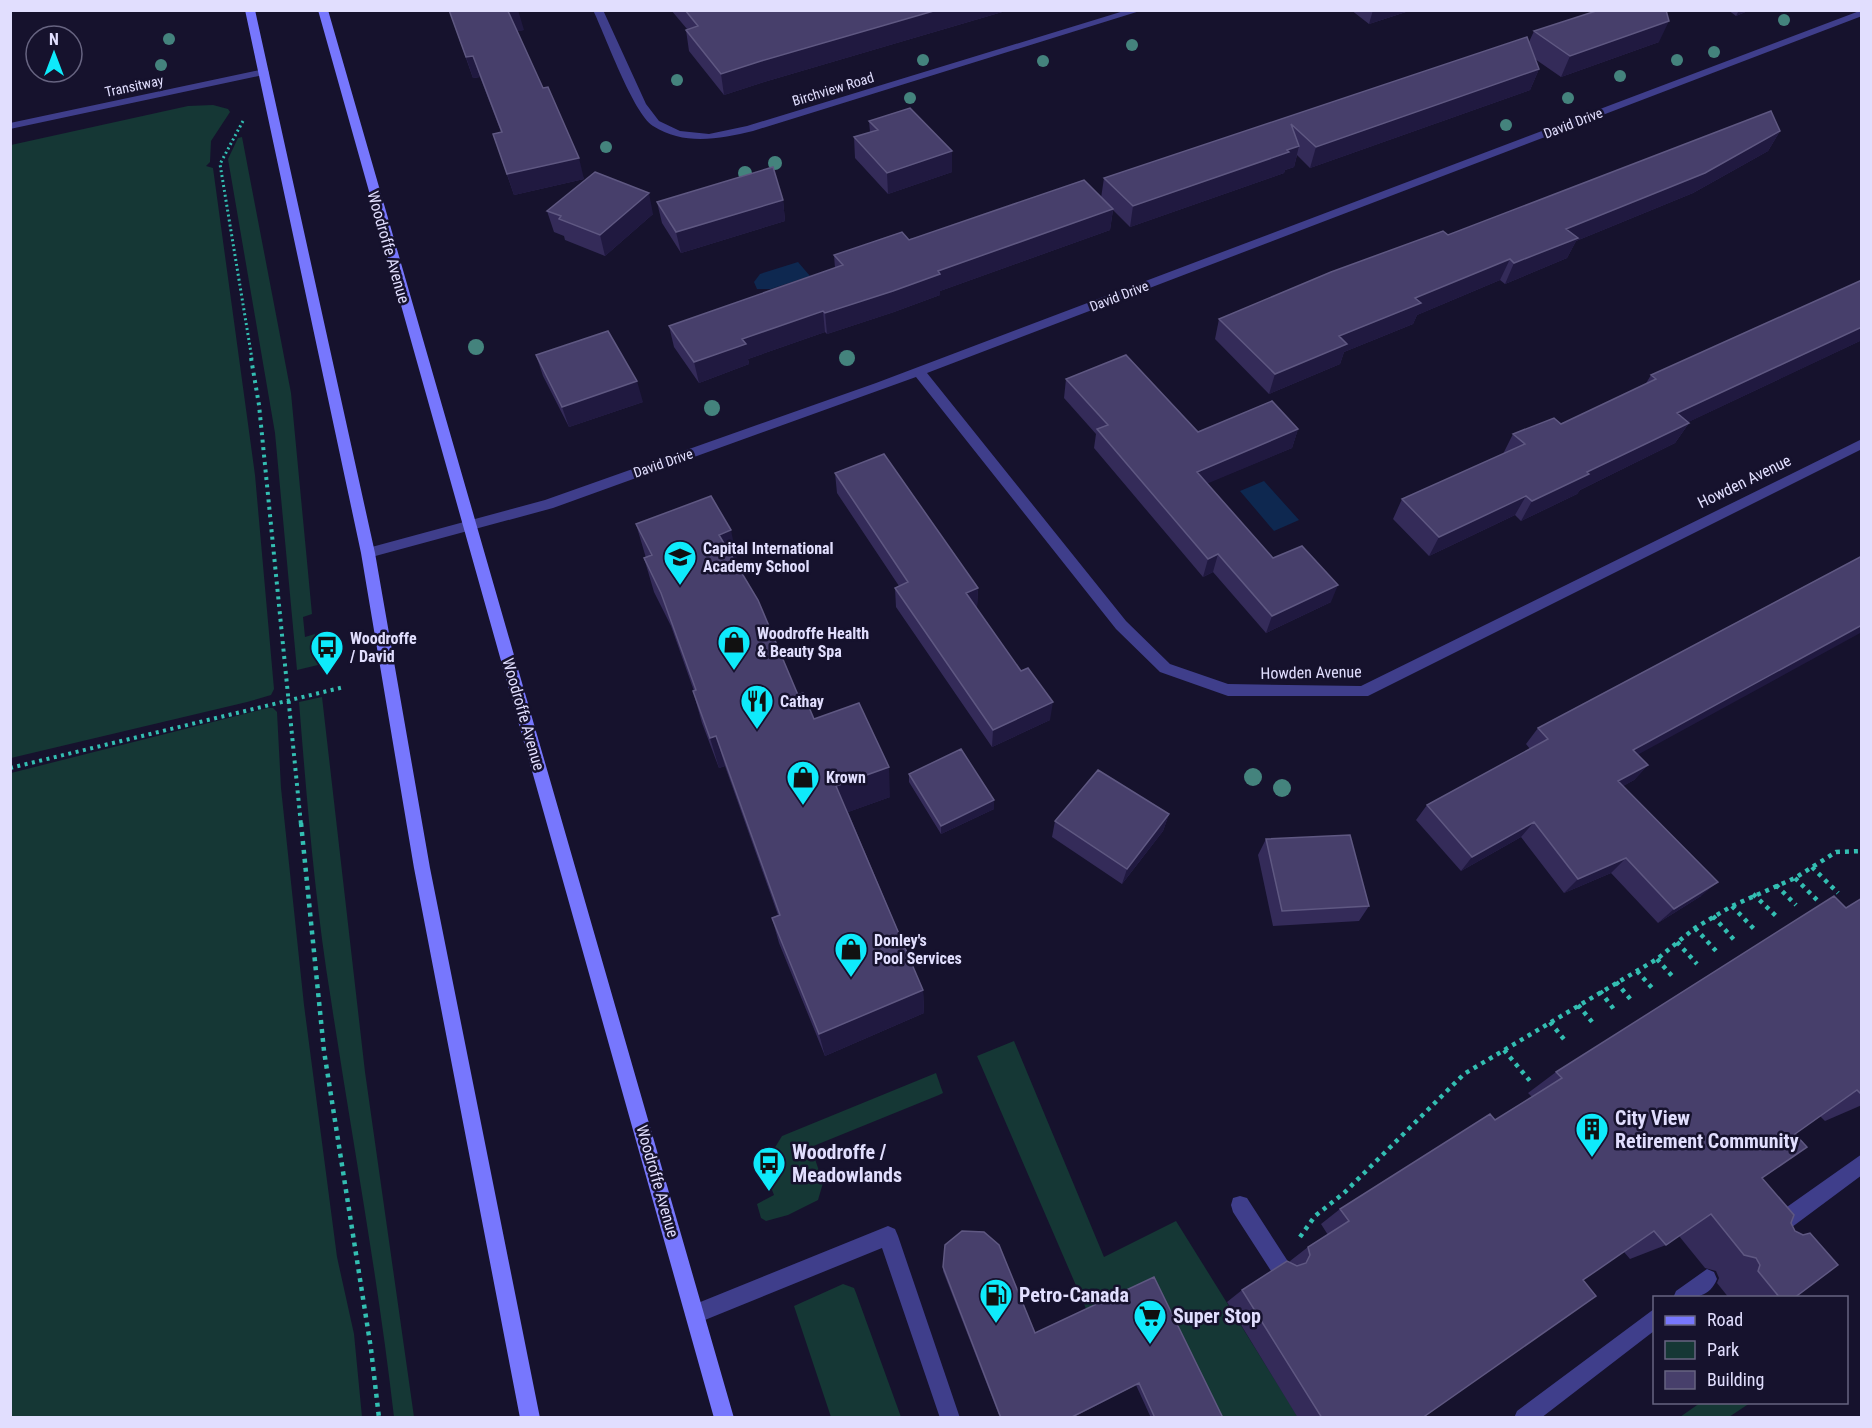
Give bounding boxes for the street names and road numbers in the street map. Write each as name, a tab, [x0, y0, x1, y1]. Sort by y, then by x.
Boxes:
street label: Birchview Road	[790, 69, 876, 109]
street label: Transitway	[103, 72, 165, 100]
street label: David Drive	[1541, 104, 1605, 142]
street label: Woodroffe Avenue	[363, 189, 414, 305]
street label: David Drive	[1087, 277, 1151, 315]
street label: David Drive	[631, 445, 695, 481]
street label: Howden Avenue	[1695, 451, 1794, 512]
street label: Woodroffe Avenue	[498, 656, 549, 772]
street label: Howden Avenue	[1260, 662, 1362, 683]
street label: Woodroffe Avenue	[632, 1123, 683, 1239]

